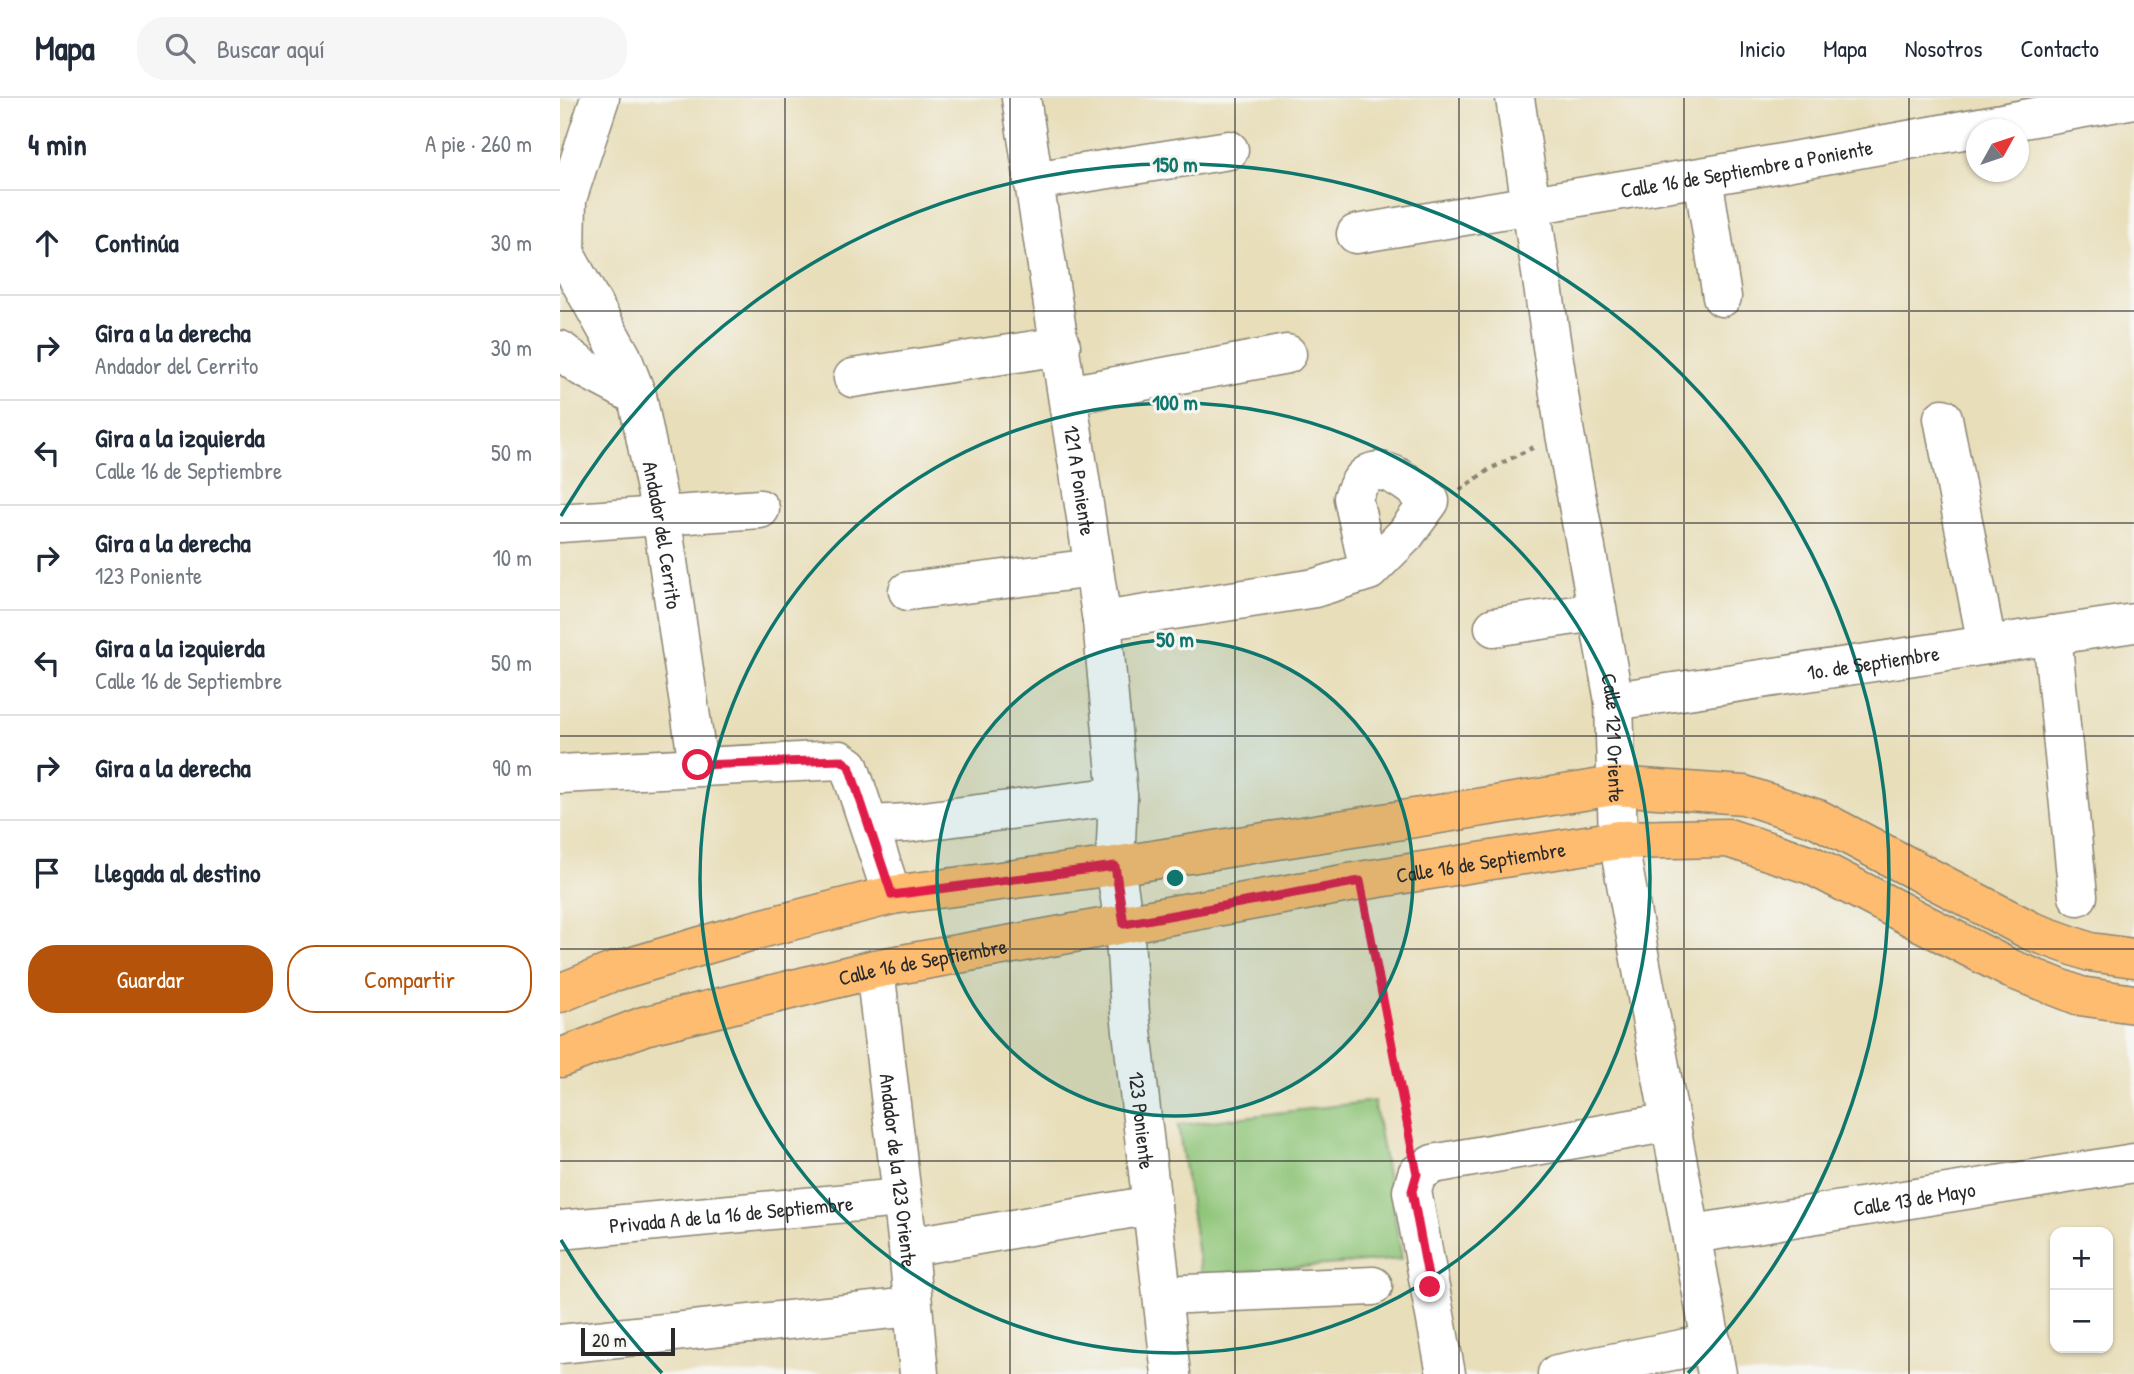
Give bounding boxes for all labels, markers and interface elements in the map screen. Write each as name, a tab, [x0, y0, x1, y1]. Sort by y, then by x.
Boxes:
search box	[137, 17, 627, 80]
text: Mapa	[35, 26, 95, 70]
icon: search	[161, 29, 199, 67]
text: Buscar aquí	[217, 31, 325, 66]
text: Inicio	[1739, 32, 1785, 64]
text: Mapa	[1823, 32, 1867, 64]
text: Nosotros	[1905, 32, 1982, 64]
text: Contacto	[2020, 32, 2099, 64]
north arrow	[1966, 119, 2029, 182]
text: 4 min	[28, 124, 87, 164]
text: A pie · 260 m	[425, 128, 532, 159]
street label: Calle 16 de Septiembre a Poniente	[1618, 132, 1875, 205]
text: 150 m	[1152, 150, 1198, 179]
icon: ahead	[28, 224, 66, 262]
text: Continúa	[95, 225, 179, 260]
text: 30 m	[490, 227, 532, 258]
text: Gira a la derecha	[95, 315, 251, 350]
icon: right	[28, 329, 66, 367]
text: 30 m	[490, 332, 532, 363]
text: Andador del Cerrito	[95, 350, 258, 381]
text: 100 m	[1152, 388, 1198, 417]
text: Gira a la izquierda	[95, 420, 265, 455]
street label: 121 A Poniente	[1057, 423, 1103, 538]
icon: left	[28, 434, 66, 472]
text: 50 m	[491, 437, 532, 468]
text: Calle 16 de Septiembre	[95, 455, 282, 486]
street label: Andador del Cerrito	[636, 459, 689, 611]
text: Gira a la derecha	[95, 525, 251, 560]
icon: right	[28, 539, 66, 577]
text: 10 m	[492, 542, 532, 573]
text: 123 Poniente	[95, 560, 202, 591]
text: 50 m	[1156, 625, 1194, 654]
text: Gira a la izquierda	[95, 630, 265, 665]
street label: 1o. de Septiembre	[1805, 638, 1941, 686]
icon: left	[28, 644, 66, 682]
text: 50 m	[491, 647, 532, 678]
text: Calle 16 de Septiembre	[95, 665, 282, 696]
street label: Calle 121 Oriente	[1595, 671, 1631, 803]
icon: right	[28, 749, 66, 787]
route start	[682, 749, 713, 780]
text: Gira a la derecha	[95, 750, 251, 785]
text: 90 m	[492, 752, 532, 783]
street label: Calle 16 de Septiembre	[1394, 834, 1567, 890]
icon: arrive	[28, 854, 66, 892]
text: Llegada al destino	[95, 855, 261, 890]
centre of rings	[1163, 866, 1187, 890]
street label: Calle 16 de Septiembre	[835, 931, 1009, 992]
button: Guardar	[28, 945, 273, 1013]
button: Compartir	[287, 945, 532, 1013]
street label: 123 Poniente	[1122, 1070, 1162, 1171]
street label: Andador de la 123 Oriente	[873, 1072, 924, 1269]
street label: Calle 13 de Mayo	[1851, 1174, 1977, 1223]
street label: Privada A de la 16 de Septiembre	[608, 1188, 855, 1240]
map controls	[2050, 1227, 2113, 1353]
button: +	[2050, 1227, 2113, 1290]
route end	[1414, 1271, 1445, 1302]
button: −	[2050, 1290, 2113, 1353]
scale bar	[581, 1325, 676, 1357]
text: 20 m	[592, 1327, 627, 1353]

